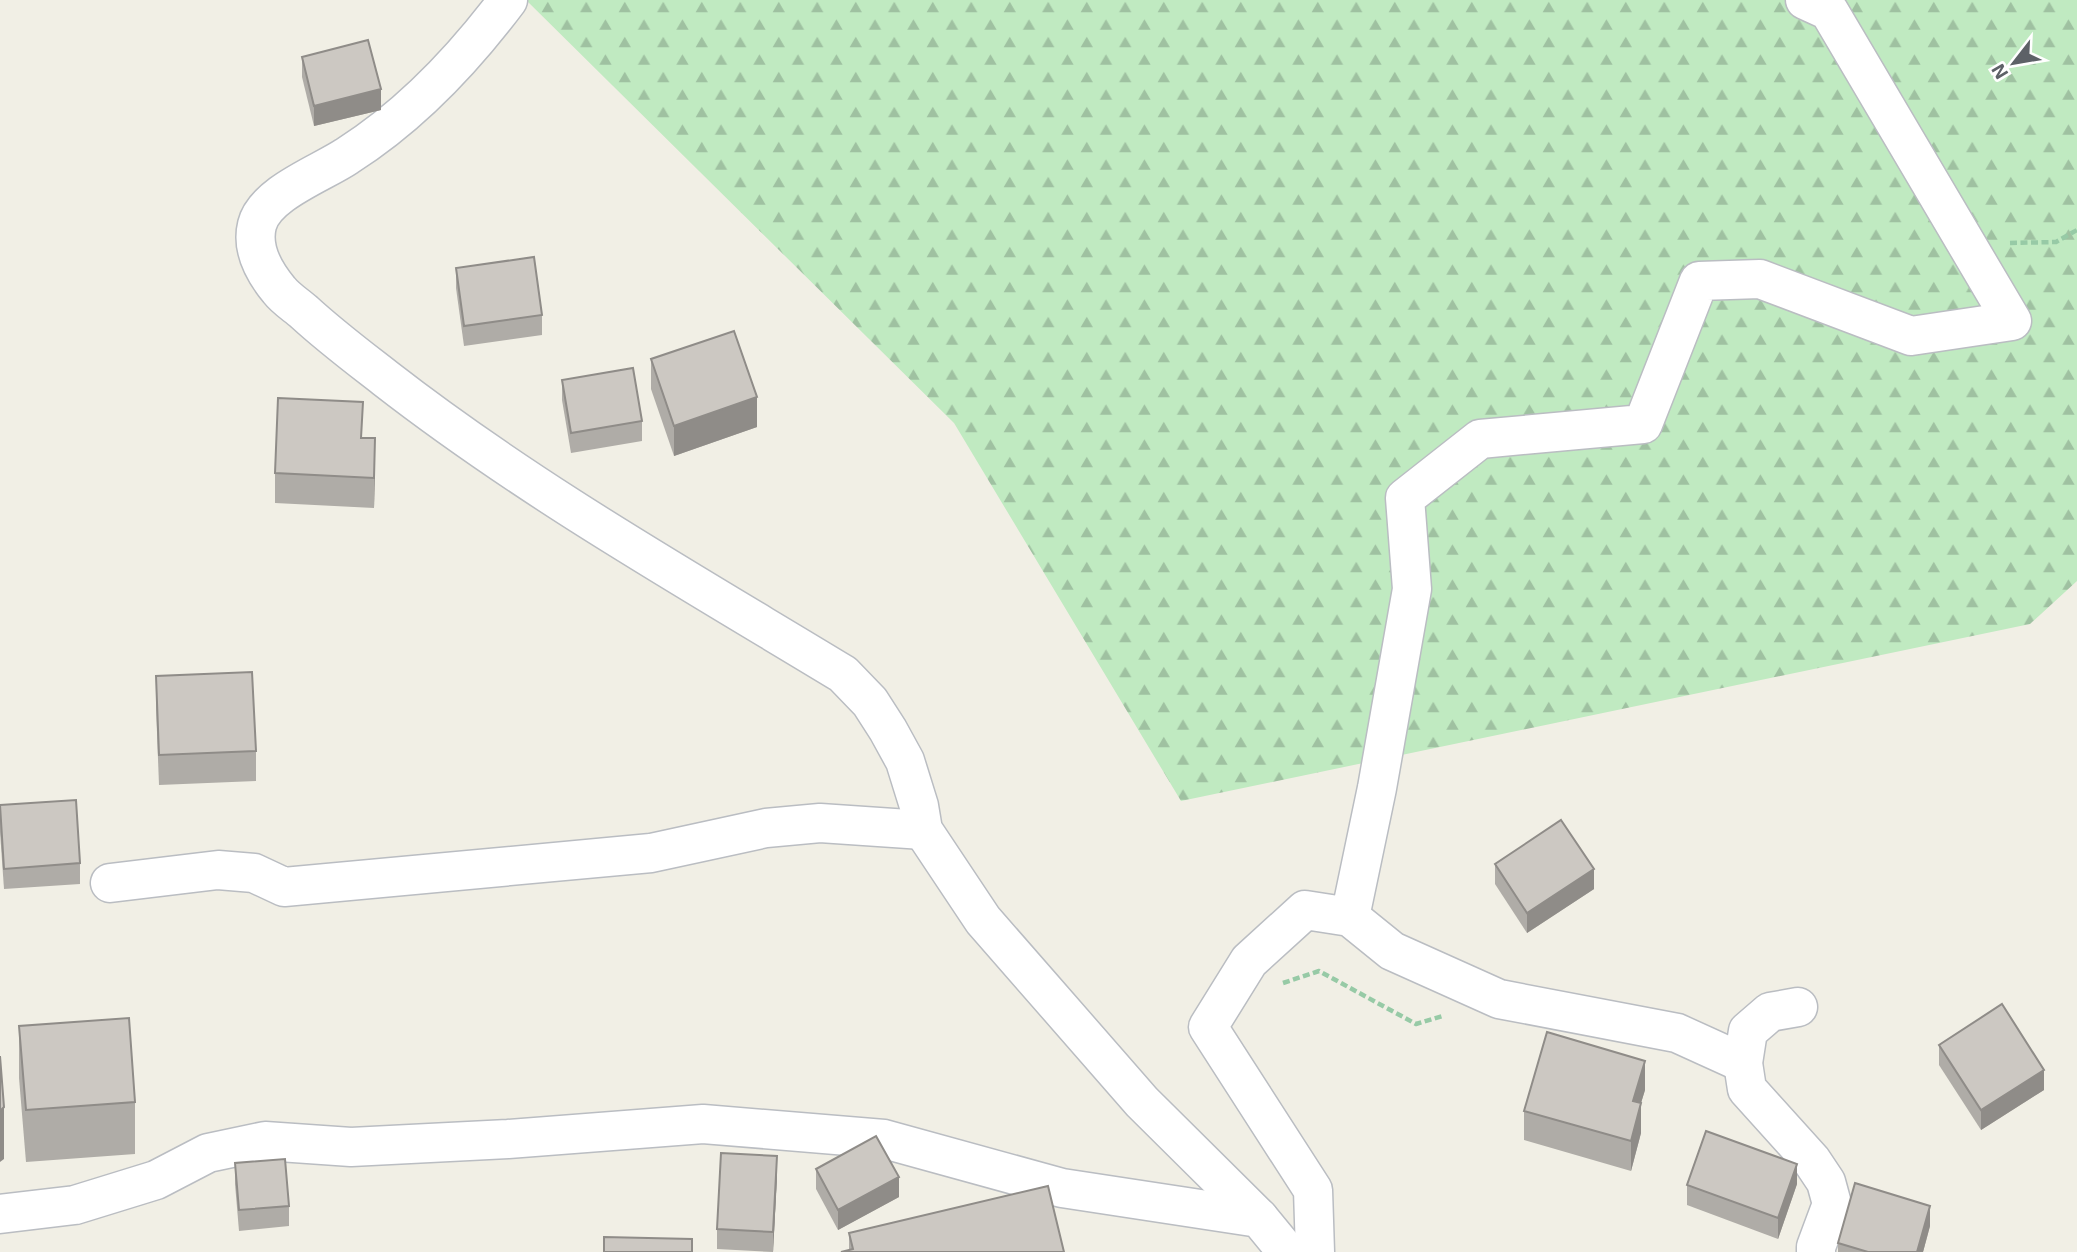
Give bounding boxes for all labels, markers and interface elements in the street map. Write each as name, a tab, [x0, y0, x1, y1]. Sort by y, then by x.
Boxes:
north arrow	[1979, 28, 2049, 98]
text: N	[1986, 60, 2012, 84]

